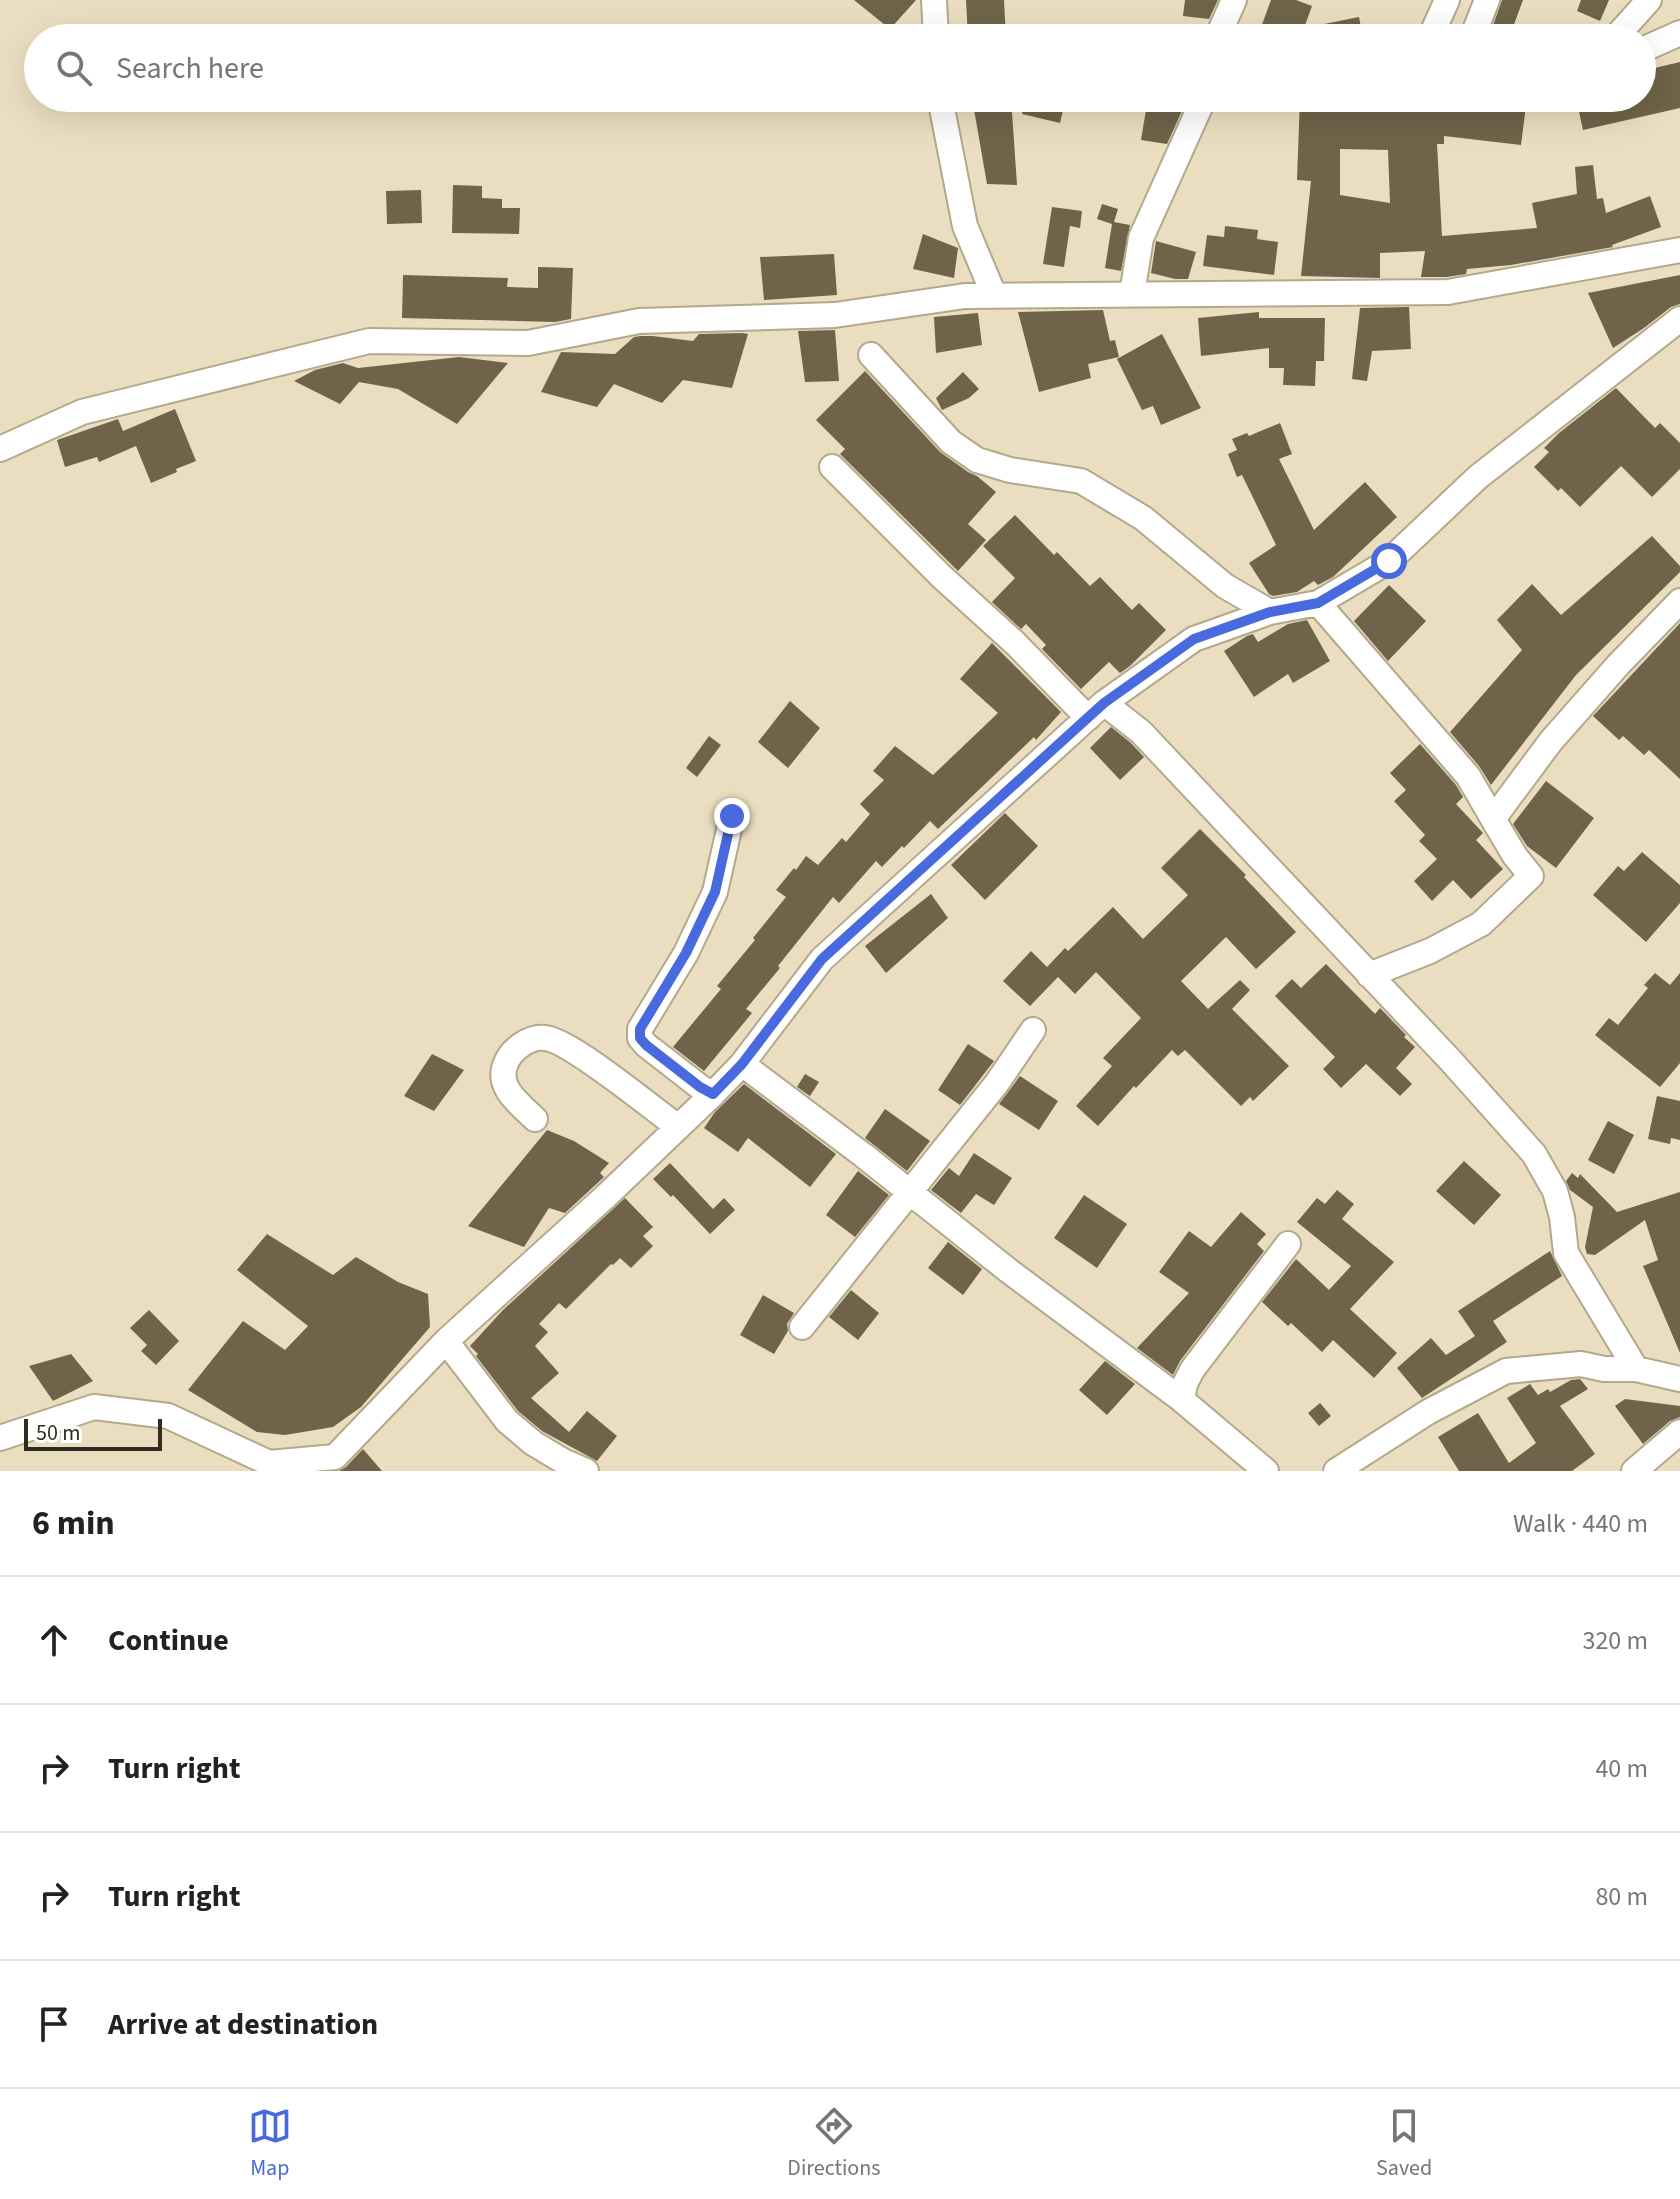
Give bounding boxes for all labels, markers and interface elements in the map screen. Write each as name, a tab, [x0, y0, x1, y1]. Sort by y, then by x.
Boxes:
search box	[24, 24, 1656, 112]
icon: search	[52, 46, 96, 90]
text: Search here	[116, 47, 264, 90]
route start	[1371, 543, 1407, 579]
route end	[714, 798, 750, 834]
scale bar	[24, 1415, 162, 1451]
text: 50 m	[36, 1417, 81, 1449]
text: 6 min	[32, 1499, 115, 1548]
text: Walk · 440 m	[1513, 1505, 1648, 1542]
icon: ahead	[32, 1618, 76, 1662]
text: Continue	[108, 1619, 229, 1662]
text: 320 m	[1582, 1622, 1648, 1659]
icon: right	[32, 1746, 76, 1790]
text: Turn right	[108, 1747, 240, 1790]
text: 40 m	[1595, 1750, 1648, 1787]
icon: right	[32, 1874, 76, 1918]
text: Turn right	[108, 1875, 240, 1918]
text: 80 m	[1595, 1878, 1648, 1915]
icon: arrive	[32, 2002, 76, 2046]
text: Arrive at destination	[108, 2003, 378, 2046]
tab: Map	[248, 2104, 292, 2184]
tab: Directions	[787, 2104, 880, 2184]
tab: Saved	[1376, 2104, 1432, 2184]

